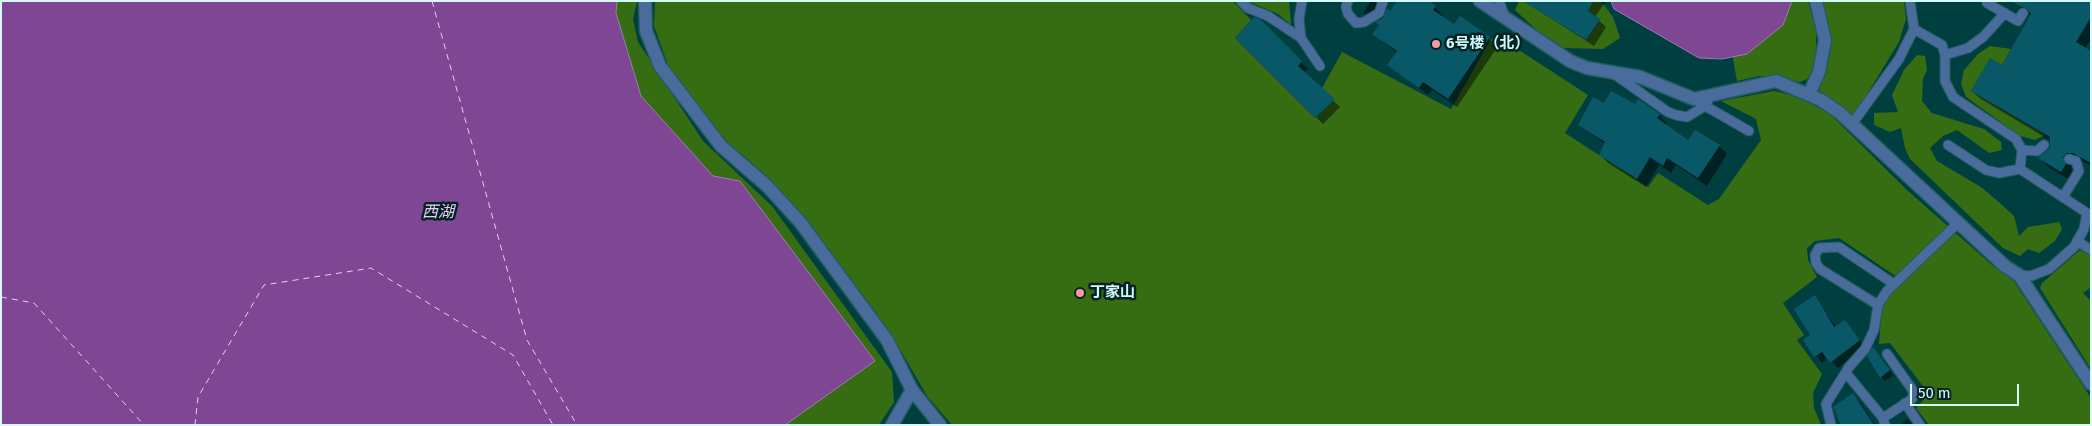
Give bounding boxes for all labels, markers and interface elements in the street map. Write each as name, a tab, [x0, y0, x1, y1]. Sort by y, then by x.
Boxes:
place label: 6号楼（北）	[1446, 35, 1529, 53]
marker: 6号楼（北）	[1430, 38, 1442, 50]
water label: 西湖	[422, 203, 454, 223]
place label: 丁家山	[1090, 284, 1135, 302]
marker: 丁家山	[1074, 287, 1086, 299]
scale bar	[1912, 374, 2021, 406]
text: 50 m	[1918, 384, 1951, 402]

